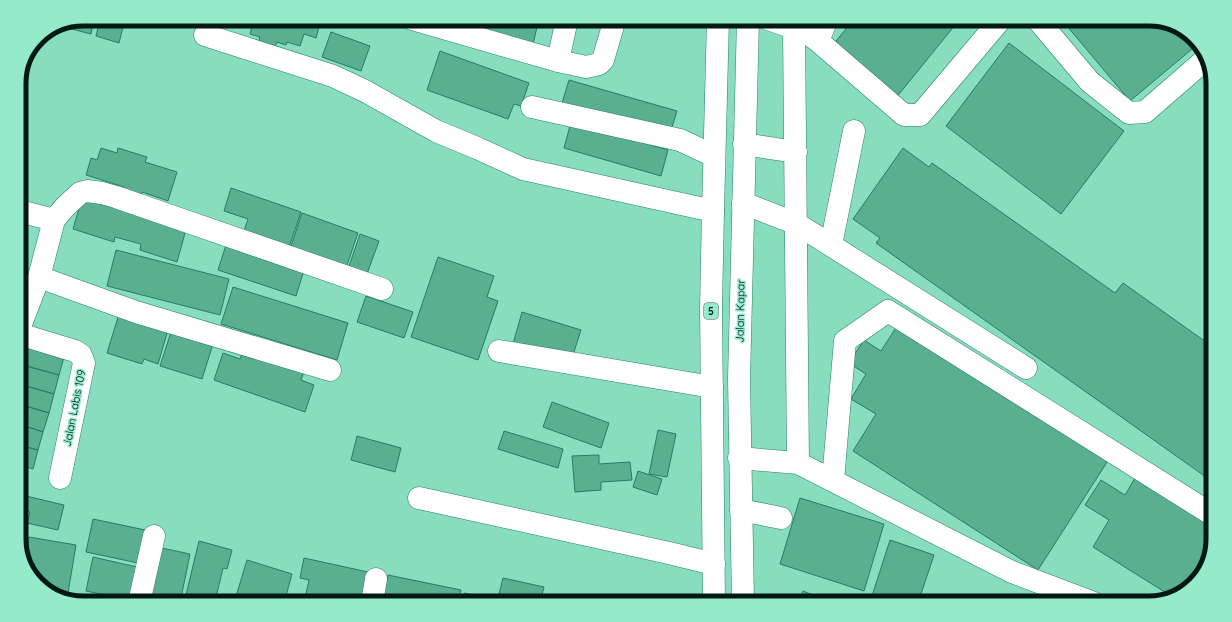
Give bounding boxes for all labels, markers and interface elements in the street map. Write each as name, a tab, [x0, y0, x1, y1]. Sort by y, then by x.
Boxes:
street label: Jalan Kapar	[732, 279, 748, 343]
road number: 5	[704, 303, 718, 319]
street label: Jalan Labis 109	[60, 368, 88, 448]

